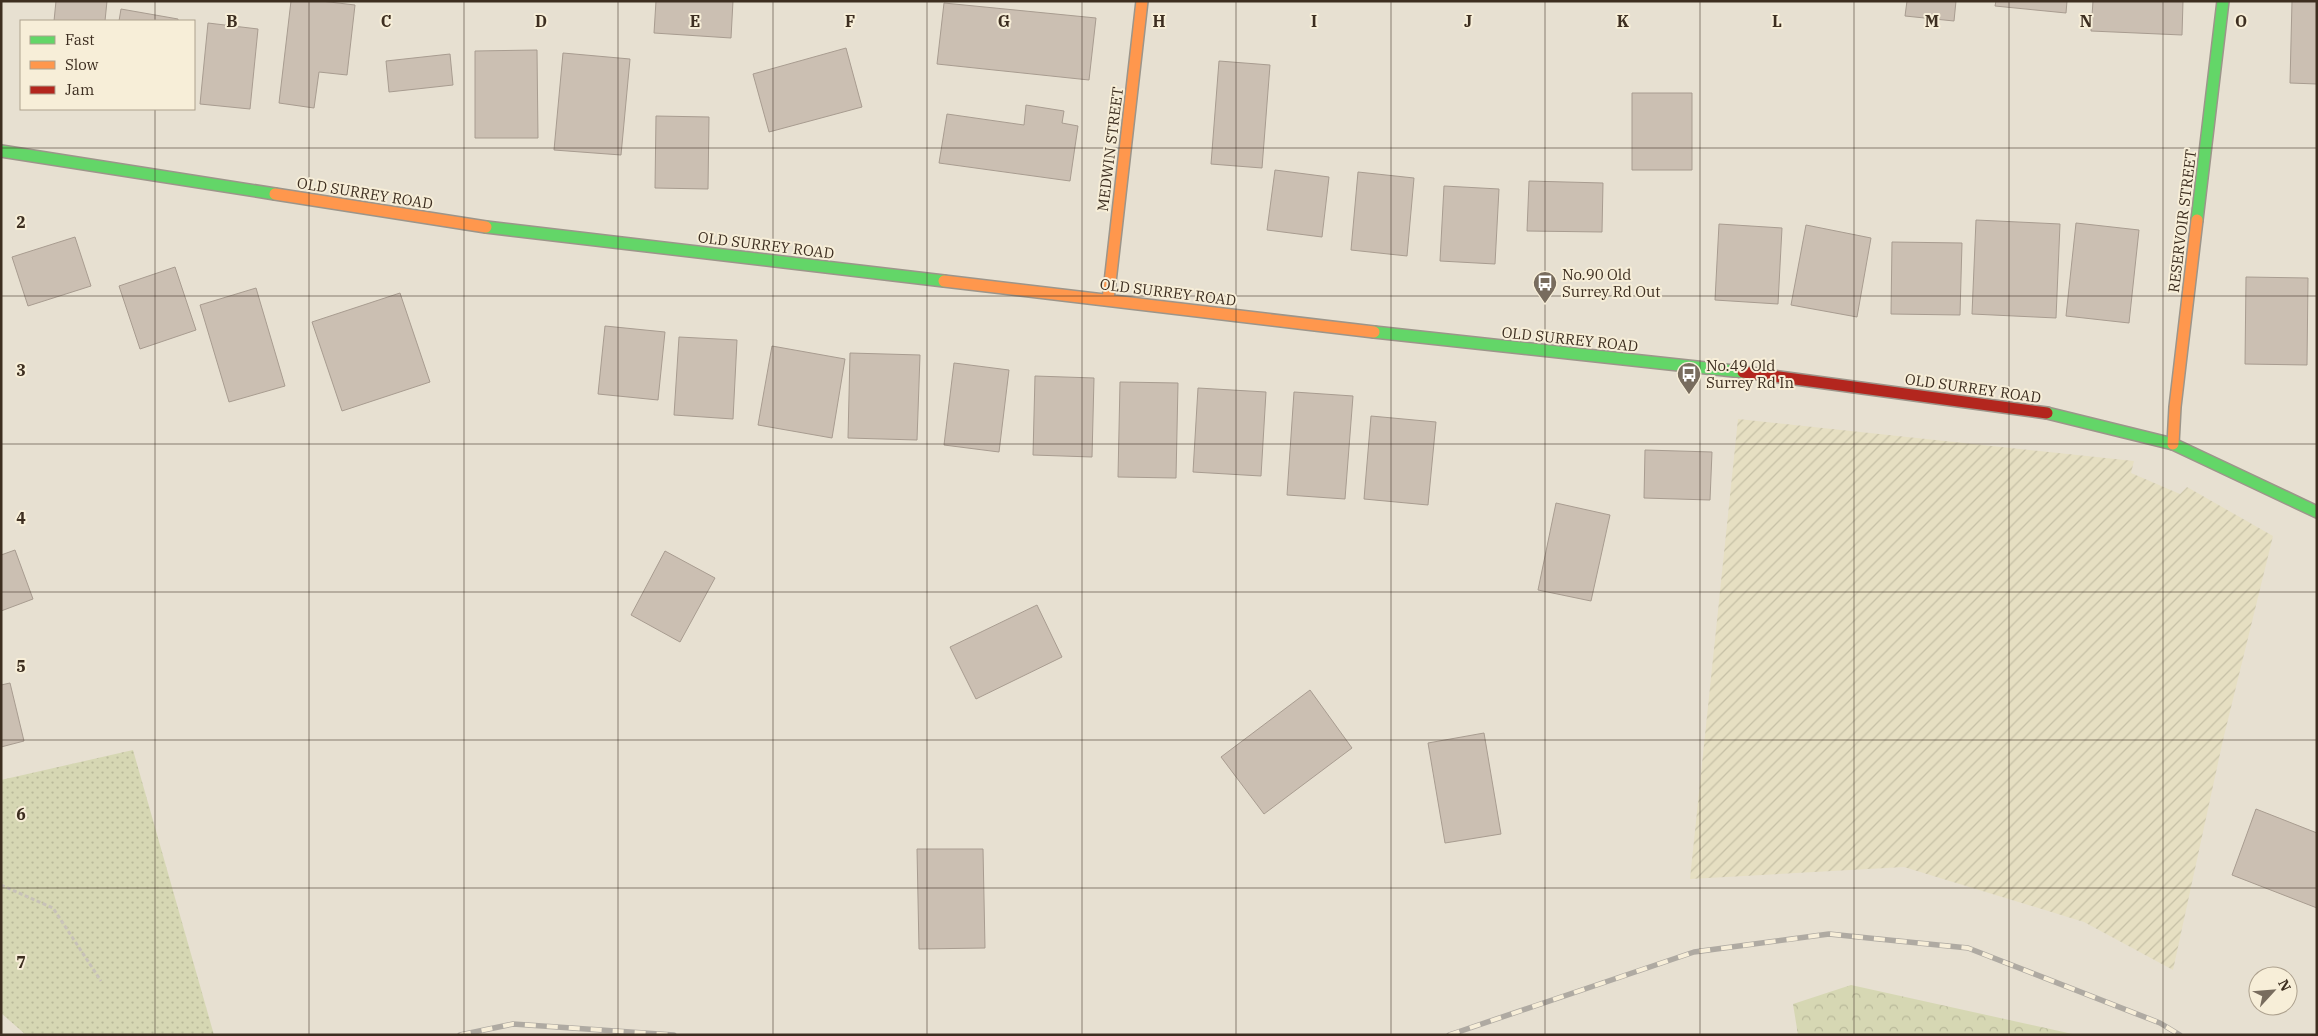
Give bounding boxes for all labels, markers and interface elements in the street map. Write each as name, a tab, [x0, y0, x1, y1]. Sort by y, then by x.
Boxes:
text: B	[226, 11, 238, 31]
text: C	[381, 11, 391, 31]
text: D	[535, 11, 547, 31]
text: E	[690, 11, 700, 31]
text: F	[845, 11, 855, 31]
text: G	[998, 11, 1010, 31]
text: H	[1153, 11, 1166, 31]
text: I	[1311, 11, 1317, 31]
text: J	[1464, 11, 1472, 31]
text: K	[1617, 11, 1630, 31]
text: L	[1772, 11, 1782, 31]
text: M	[1925, 11, 1939, 31]
text: N	[2080, 11, 2092, 31]
text: O	[2235, 11, 2247, 31]
legend	[20, 20, 195, 110]
text: Fast	[65, 30, 95, 49]
text: Slow	[65, 55, 99, 74]
text: Jam	[65, 80, 94, 99]
street label: MEDWIN STREET	[1093, 85, 1127, 212]
street label: RESERVOIR STREET	[2164, 148, 2200, 294]
street label: OLD SURREY ROAD	[296, 173, 434, 213]
text: 2	[16, 212, 26, 232]
street label: OLD SURREY ROAD	[697, 227, 835, 263]
place label: No.90 Old Surrey Rd Out	[1562, 265, 1661, 301]
bus stop icon: No.90 Old Surrey Rd Out	[1532, 270, 1558, 304]
street label: OLD SURREY ROAD	[1099, 274, 1237, 310]
street label: OLD SURREY ROAD	[1501, 322, 1639, 356]
place label: No.49 Old Surrey Rd In	[1706, 356, 1794, 392]
text: 3	[16, 360, 26, 380]
bus stop icon: No.49 Old Surrey Rd In	[1676, 361, 1702, 395]
street label: OLD SURREY ROAD	[1904, 369, 2042, 407]
text: 4	[16, 508, 26, 528]
text: 5	[16, 656, 26, 676]
text: 6	[16, 804, 26, 824]
text: 7	[16, 952, 26, 972]
north arrow	[2248, 966, 2298, 1016]
text: N	[2274, 976, 2295, 994]

